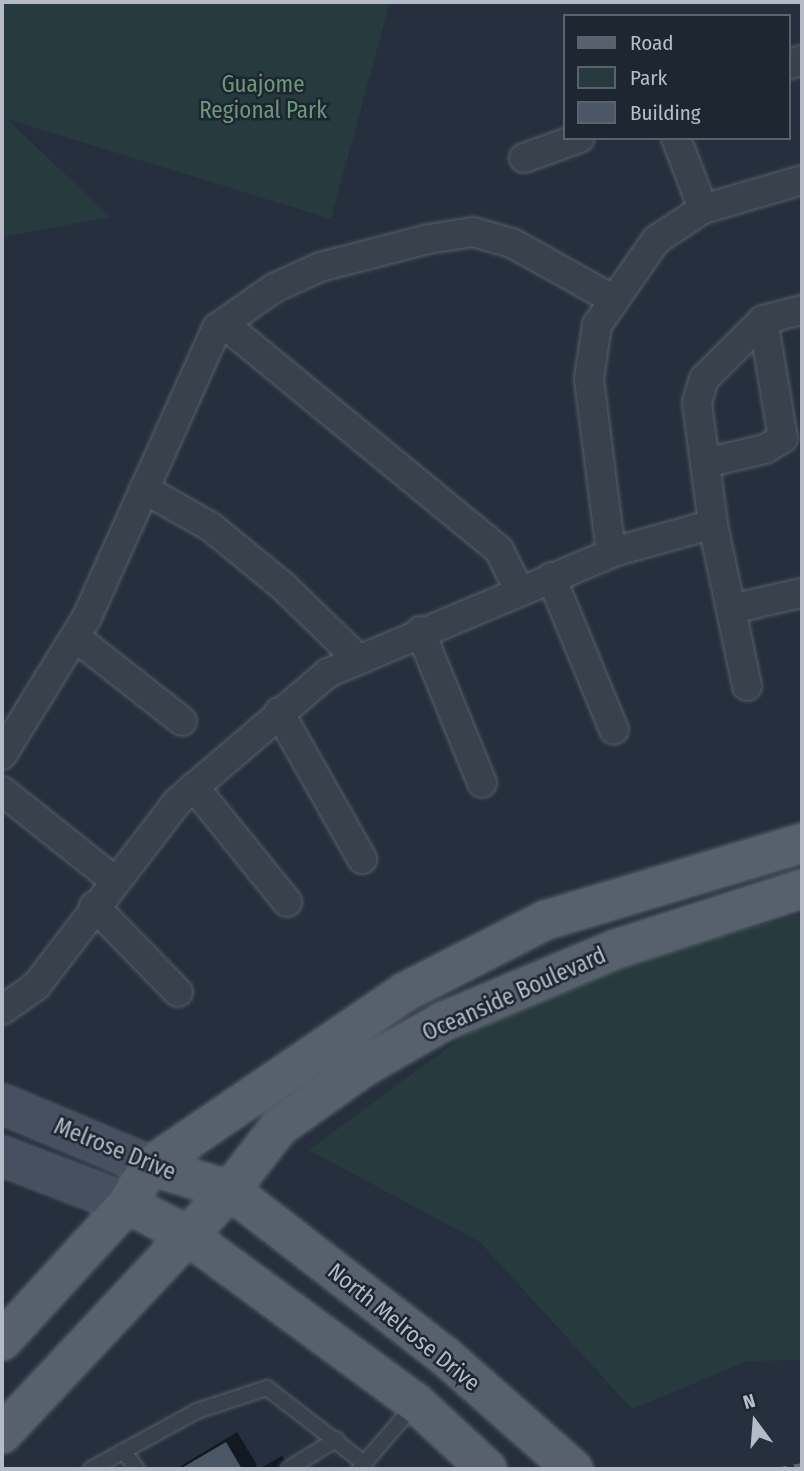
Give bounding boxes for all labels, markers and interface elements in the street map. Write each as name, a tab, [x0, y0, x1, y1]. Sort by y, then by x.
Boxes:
legend	[562, 14, 790, 140]
text: Road	[630, 30, 674, 56]
text: Park	[630, 65, 667, 91]
park label: Guajome Regional Park	[199, 70, 327, 124]
text: Building	[630, 100, 701, 126]
street label: Oceanside Boulevard	[418, 941, 610, 1047]
street label: Melrose Drive	[50, 1112, 180, 1186]
street label: North Melrose Drive	[322, 1257, 486, 1397]
north arrow	[720, 1387, 790, 1457]
text: N	[740, 1389, 758, 1414]

